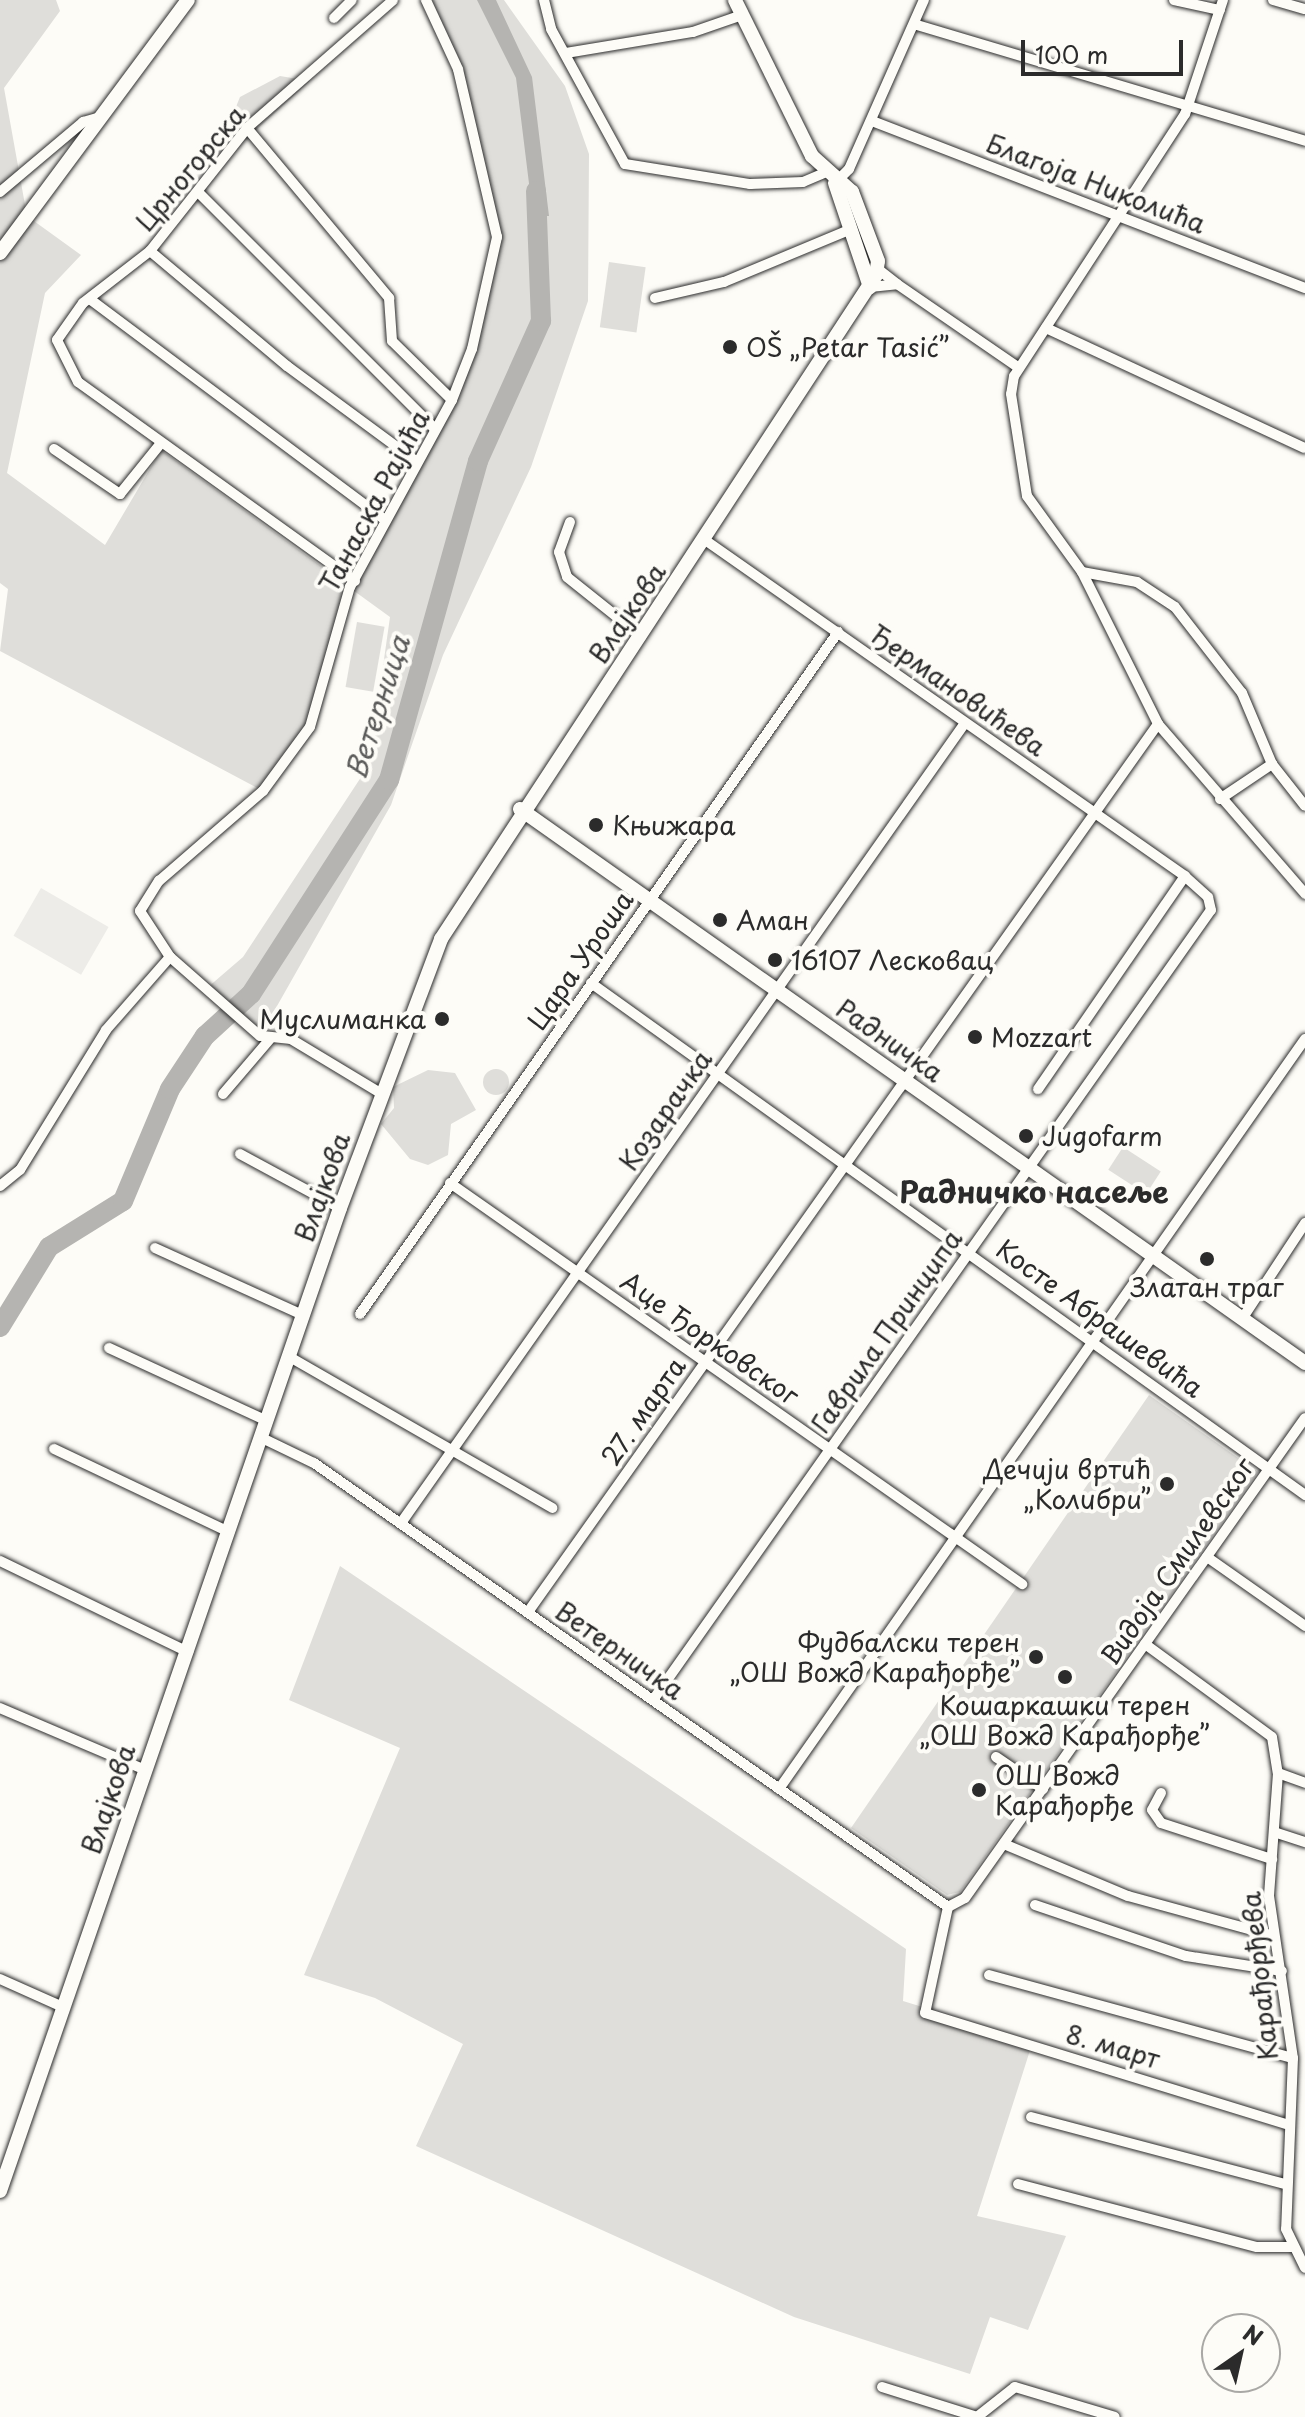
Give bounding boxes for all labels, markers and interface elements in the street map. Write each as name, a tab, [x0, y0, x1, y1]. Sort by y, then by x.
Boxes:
scale bar	[1025, 24, 1187, 74]
text: 100 m	[1035, 36, 1108, 72]
street label: Црногорска	[129, 99, 251, 237]
street label: Благоја Николића	[983, 127, 1209, 239]
place label: OŠ „Petar Tasić”	[746, 331, 951, 363]
marker: OŠ „Petar Tasić”	[721, 338, 739, 356]
street label: Танаска Рајића	[313, 404, 435, 598]
street label: Влајкова	[582, 557, 672, 669]
street label: Ђермановићева	[864, 618, 1052, 762]
water label: Ветерница	[338, 631, 416, 783]
place label: Књижара	[612, 809, 736, 841]
marker: Књижара	[587, 816, 605, 834]
street label: Цара Уроша	[520, 884, 640, 1036]
place label: Аман	[736, 904, 809, 936]
marker: Аман	[711, 911, 729, 929]
place label: 16107 Лесковац	[791, 944, 996, 976]
marker: 16107 Лесковац	[766, 951, 784, 969]
street label: Радничка	[831, 992, 949, 1088]
place label: Муслиманка	[259, 1003, 426, 1035]
marker: Муслиманка	[433, 1010, 451, 1028]
place label: Mozzart	[991, 1021, 1092, 1053]
marker: Mozzart	[966, 1028, 984, 1046]
street label: Козарачка	[612, 1044, 718, 1176]
place label: Jugofarm	[1042, 1120, 1163, 1152]
marker: Jugofarm	[1017, 1127, 1035, 1145]
street label: Влајкова	[288, 1128, 356, 1246]
district label: Радничко насеље	[899, 1173, 1169, 1209]
street label: Гаврила Принципа	[803, 1222, 969, 1440]
street label: Косте Абрашевића	[991, 1233, 1209, 1403]
marker: Златан траг	[1198, 1250, 1216, 1268]
street label: Аце Ђорковског	[615, 1265, 805, 1411]
place label: Златан траг	[1130, 1271, 1284, 1303]
street label: 27. марта	[594, 1350, 692, 1472]
street label: Видоја Смилевског	[1094, 1451, 1260, 1671]
place label: Дечији вртић „Колибри”	[983, 1453, 1151, 1514]
marker: Дечији вртић „Колибри”	[1158, 1475, 1176, 1493]
street label: Ветерничка	[550, 1594, 690, 1706]
place label: Фудбалски терен „ОШ Вожд Карађорђе”	[727, 1626, 1020, 1688]
marker: Фудбалски терен „ОШ Вожд Карађорђе”	[1027, 1648, 1045, 1666]
marker: Кошаркашки терен „ОШ Вожд Карађорђе”	[1056, 1668, 1074, 1686]
place label: Кошаркашки терен „ОШ Вожд Карађорђе”	[919, 1689, 1211, 1750]
street label: Влајкова	[75, 1740, 141, 1858]
place label: ОШ Вожд Карађорђе	[995, 1759, 1134, 1820]
marker: ОШ Вожд Карађорђе	[970, 1781, 988, 1799]
street label: Карађорђева	[1235, 1890, 1283, 2062]
street label: 8. март	[1062, 2018, 1164, 2074]
north arrow	[1201, 2313, 1281, 2393]
text: N	[1237, 2316, 1270, 2353]

